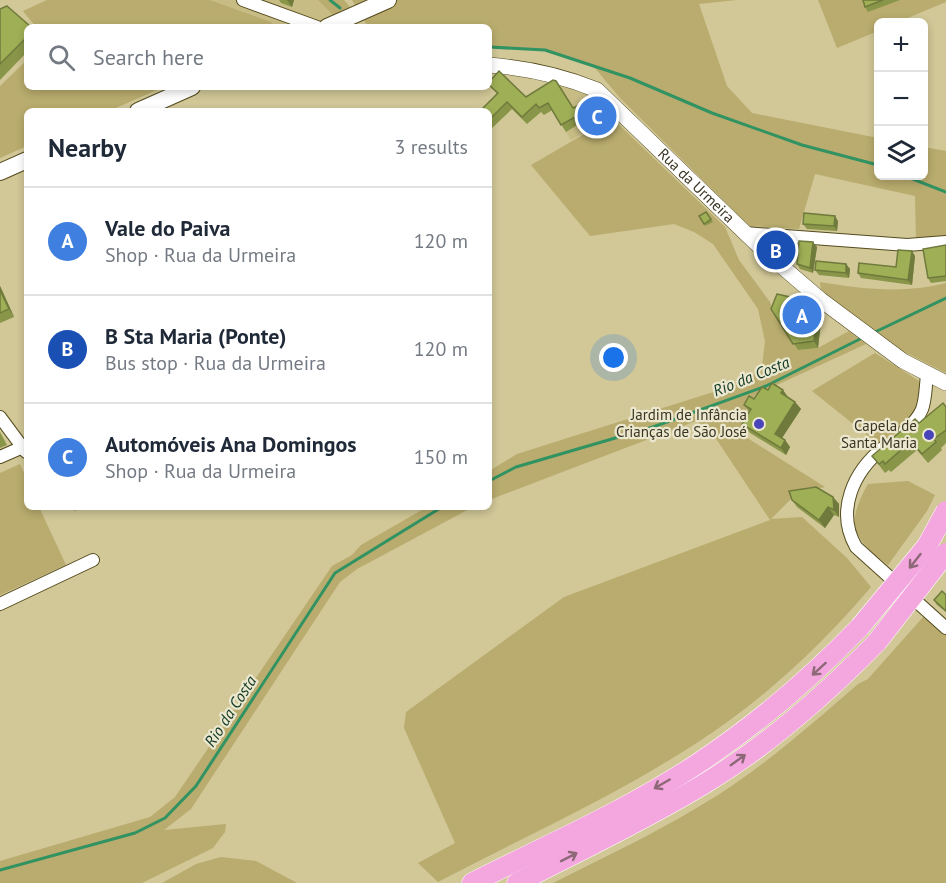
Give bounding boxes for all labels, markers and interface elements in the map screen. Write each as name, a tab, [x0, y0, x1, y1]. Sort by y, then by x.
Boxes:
map controls	[874, 18, 928, 180]
button: +	[874, 18, 928, 72]
search box	[24, 24, 492, 90]
icon: search	[45, 41, 78, 74]
text: Search here	[93, 43, 204, 71]
button: −	[874, 72, 928, 126]
pin: C	[578, 94, 616, 138]
button: layers	[874, 126, 928, 180]
text: Nearby	[48, 131, 126, 164]
text: 3 results	[395, 134, 468, 160]
street label: Rua da Urmeira	[654, 144, 739, 226]
text: Vale do Paiva	[105, 214, 231, 242]
text: A	[61, 228, 74, 254]
text: 120 m	[414, 228, 468, 254]
pin: B	[756, 228, 796, 272]
text: Shop · Rua da Urmeira	[105, 242, 296, 268]
pin: A	[782, 292, 822, 338]
text: B Sta Maria (Ponte)	[105, 322, 286, 350]
text: B	[62, 336, 73, 362]
text: 120 m	[414, 336, 468, 362]
your location	[599, 343, 628, 372]
text: Bus stop · Rua da Urmeira	[105, 350, 326, 376]
water label: Rio da Costa	[710, 352, 792, 400]
place label: Jardim de Infância Crianças de São José	[616, 405, 747, 441]
place label: Capela de Santa Maria	[841, 416, 917, 452]
marker: Jardim de Infância Crianças de São José	[752, 417, 766, 431]
marker: Capela de Santa Maria	[922, 428, 936, 442]
text: Automóveis Ana Domingos	[105, 430, 357, 458]
text: C	[62, 444, 73, 470]
text: 150 m	[414, 444, 468, 470]
text: Shop · Rua da Urmeira	[105, 458, 296, 484]
one-way arrow	[909, 552, 922, 568]
one-way arrow	[812, 662, 827, 676]
water label: Rio da Costa	[200, 672, 260, 750]
one-way arrow	[729, 754, 745, 766]
one-way arrow	[654, 778, 671, 790]
one-way arrow	[560, 850, 578, 862]

